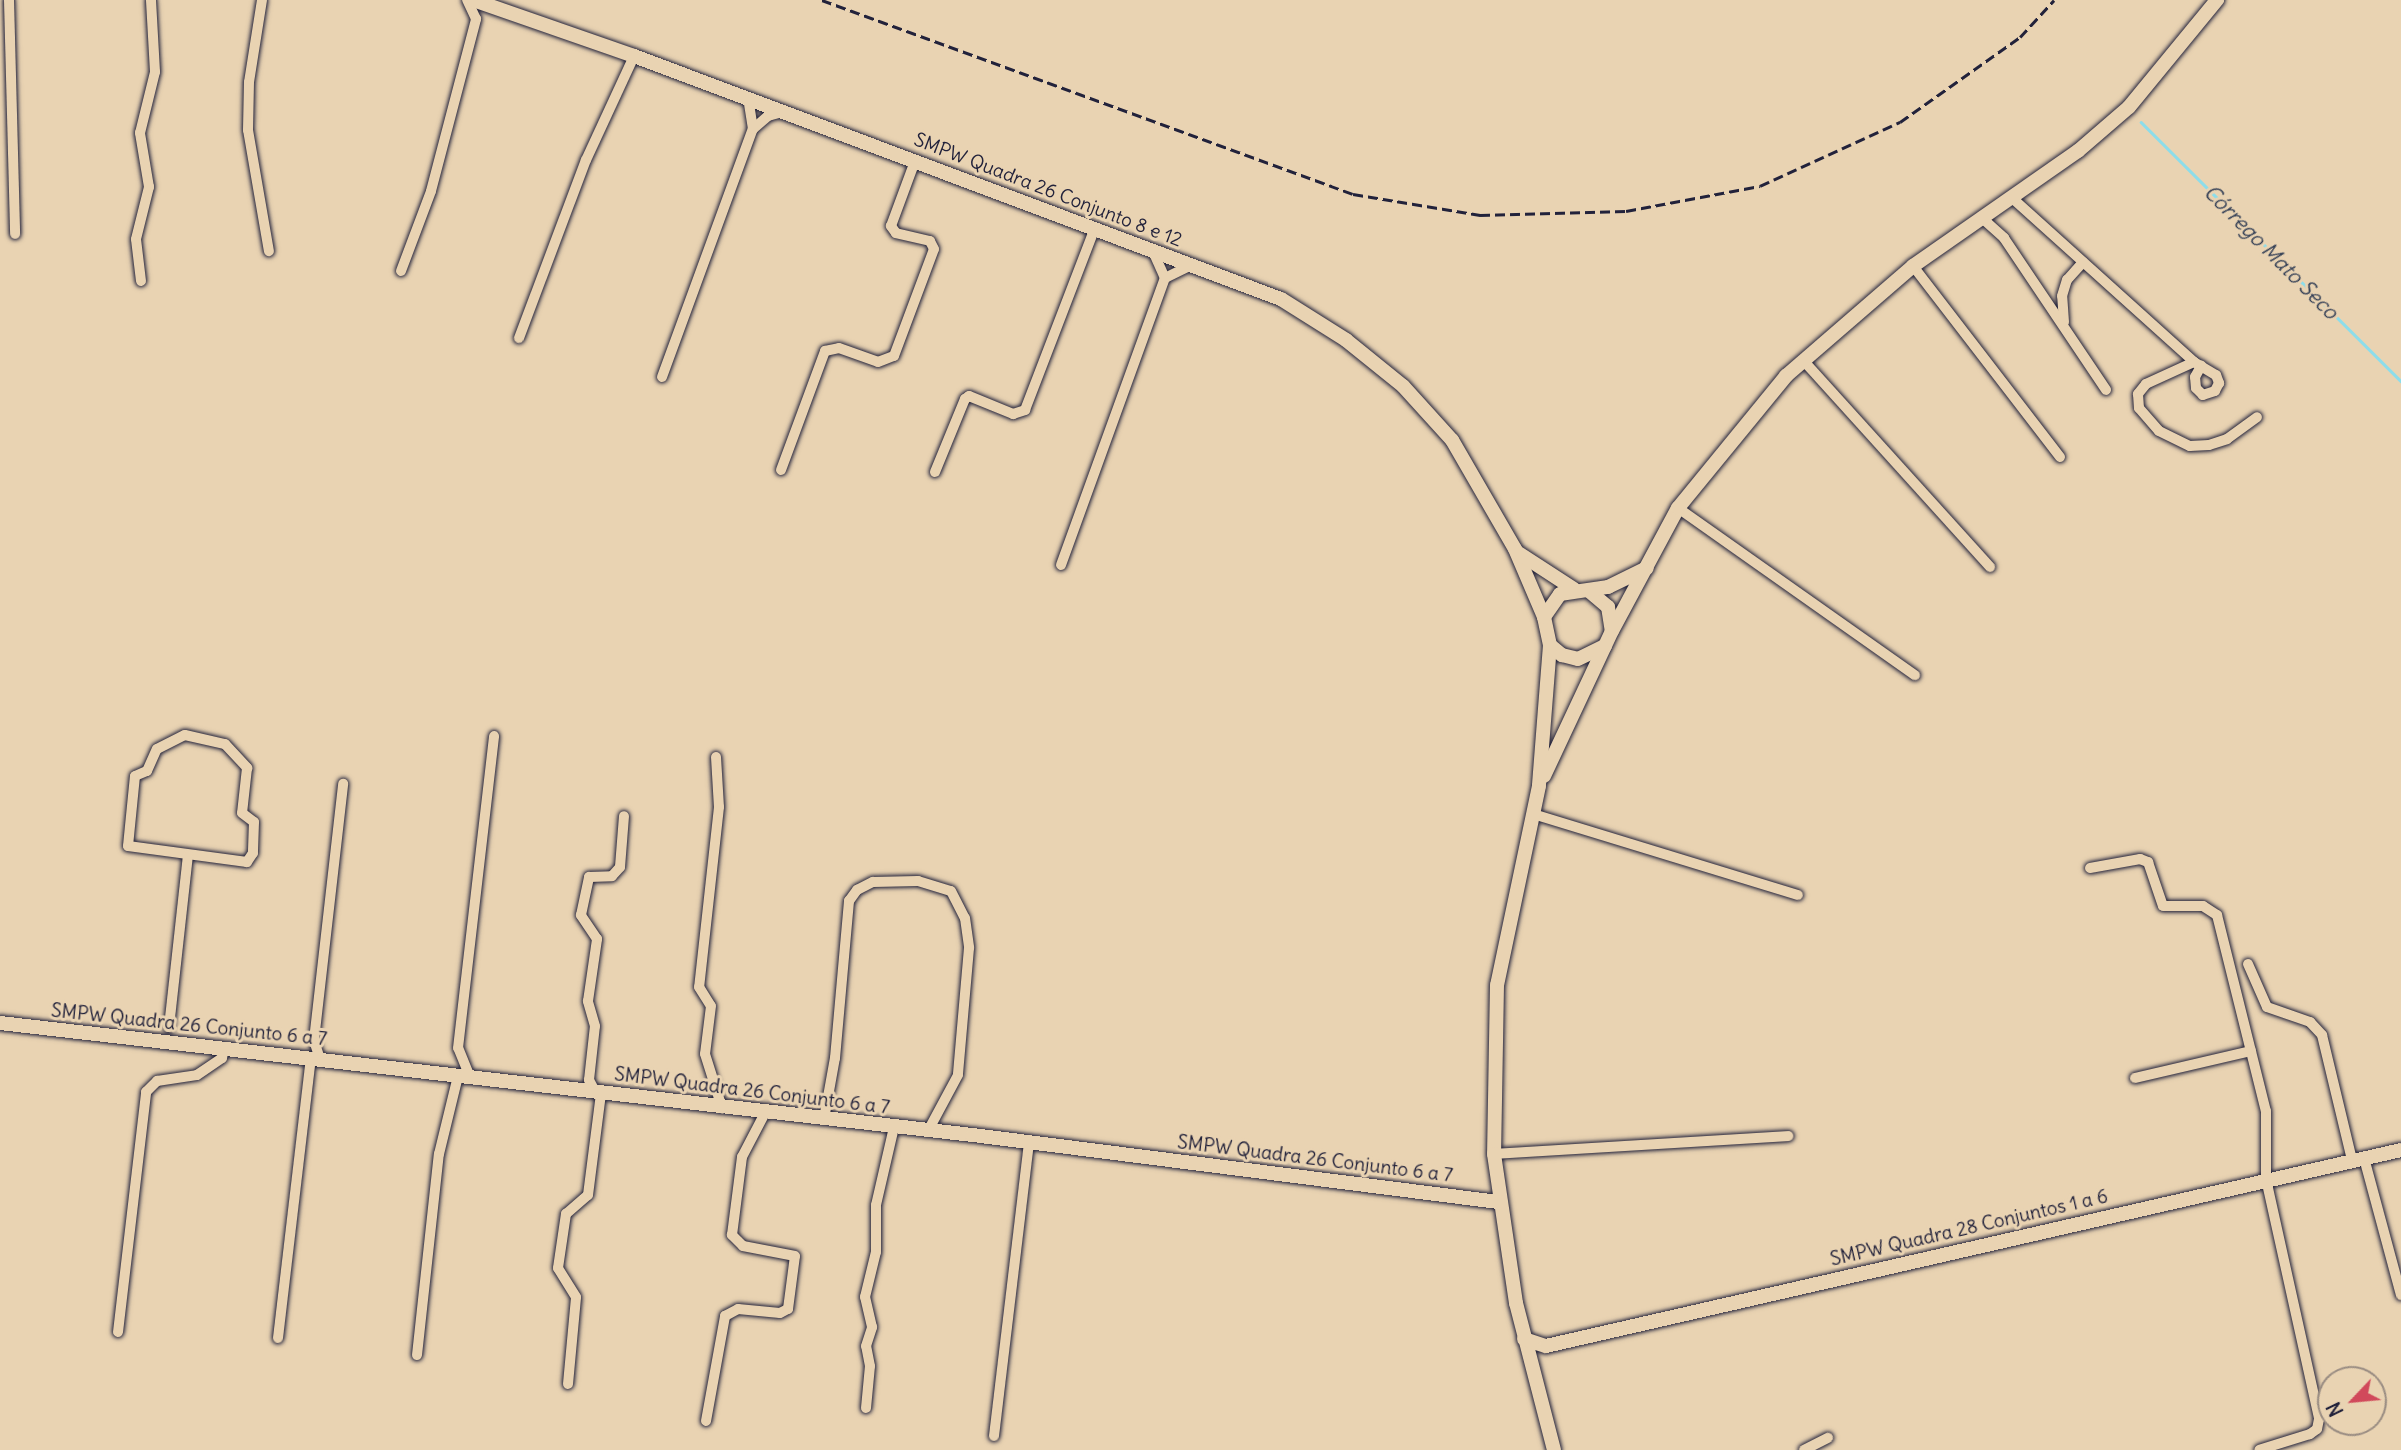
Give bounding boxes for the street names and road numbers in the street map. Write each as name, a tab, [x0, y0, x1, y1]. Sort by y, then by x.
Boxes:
street label: SMPW Quadra 26 Conjunto 8 e 12	[911, 128, 1185, 252]
street label: SMPW Quadra 26 Conjunto 6 a 7	[50, 999, 328, 1051]
street label: SMPW Quadra 26 Conjunto 6 a 7	[613, 1063, 891, 1119]
street label: SMPW Quadra 26 Conjunto 6 a 7	[1176, 1131, 1454, 1187]
street label: SMPW Quadra 28 Conjuntos 1 a 6	[1828, 1185, 2110, 1271]

